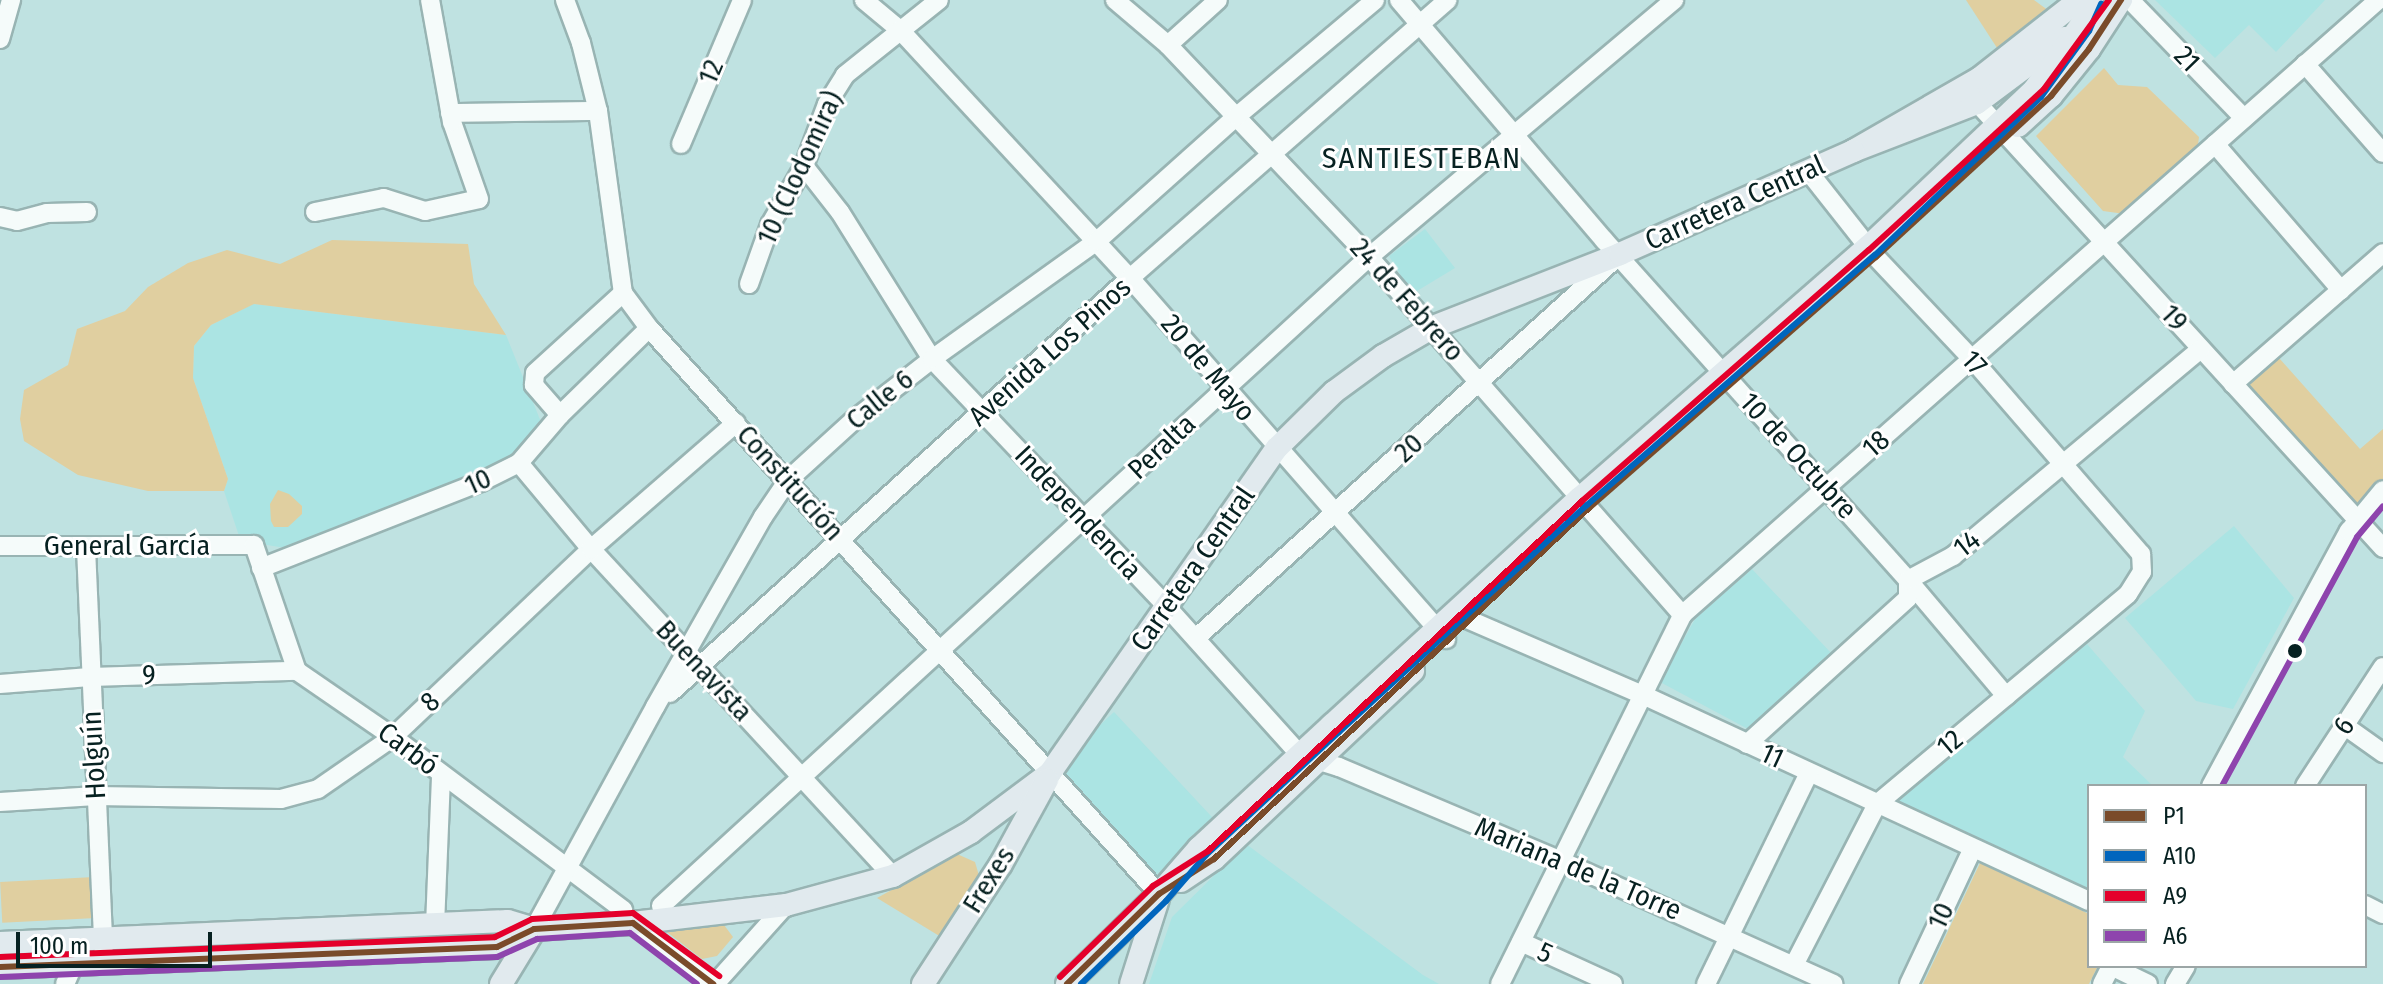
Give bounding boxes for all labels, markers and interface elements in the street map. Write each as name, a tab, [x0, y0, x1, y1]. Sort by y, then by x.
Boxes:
street label: 21	[2167, 39, 2207, 79]
street label: 12	[691, 55, 731, 89]
street label: 10 (Clodomira)	[750, 86, 850, 250]
district label: SANTIESTEBAN	[1322, 140, 1522, 176]
street label: Carretera Central	[1640, 148, 1830, 258]
street label: 24 de Febrero	[1343, 232, 1471, 368]
street label: Avenida Los Pinos	[962, 271, 1138, 433]
street label: 19	[2153, 298, 2195, 338]
street label: 20 de Mayo	[1154, 308, 1262, 428]
street label: 17	[1954, 343, 1994, 383]
street label: Calle 6	[840, 363, 920, 437]
street label: 10 de Octubre	[1732, 386, 1864, 526]
street label: Peralta	[1121, 407, 1203, 487]
street label: Constitución	[729, 418, 851, 548]
street label: 18	[1856, 423, 1896, 465]
street label: 20	[1388, 427, 1430, 469]
street label: Independencia	[1007, 439, 1149, 587]
street label: 10	[460, 461, 496, 503]
street label: Carretera Central	[1124, 480, 1262, 658]
street label: 14	[1947, 523, 1987, 565]
street label: General García	[44, 529, 210, 563]
street label: Buenavista	[649, 613, 759, 729]
unlabelled marker	[2287, 643, 2303, 659]
street label: 9	[142, 658, 156, 692]
street label: 8	[413, 685, 447, 719]
street label: Holguín	[75, 710, 113, 800]
street label: 6	[2326, 711, 2362, 741]
street label: Carbó	[371, 715, 445, 783]
street label: 12	[1930, 723, 1970, 763]
street label: 11	[1755, 736, 1789, 776]
legend	[2087, 784, 2367, 968]
text: P1	[2163, 802, 2185, 830]
street label: Mariana de la Torre	[1470, 810, 1686, 928]
street label: Frexes	[956, 841, 1022, 919]
text: A10	[2163, 842, 2196, 870]
text: A9	[2163, 882, 2187, 910]
street label: 10	[1920, 897, 1962, 935]
scale bar	[20, 916, 216, 966]
text: A6	[2163, 922, 2188, 950]
text: 100 m	[30, 932, 88, 960]
street label: 5	[1532, 935, 1558, 971]

